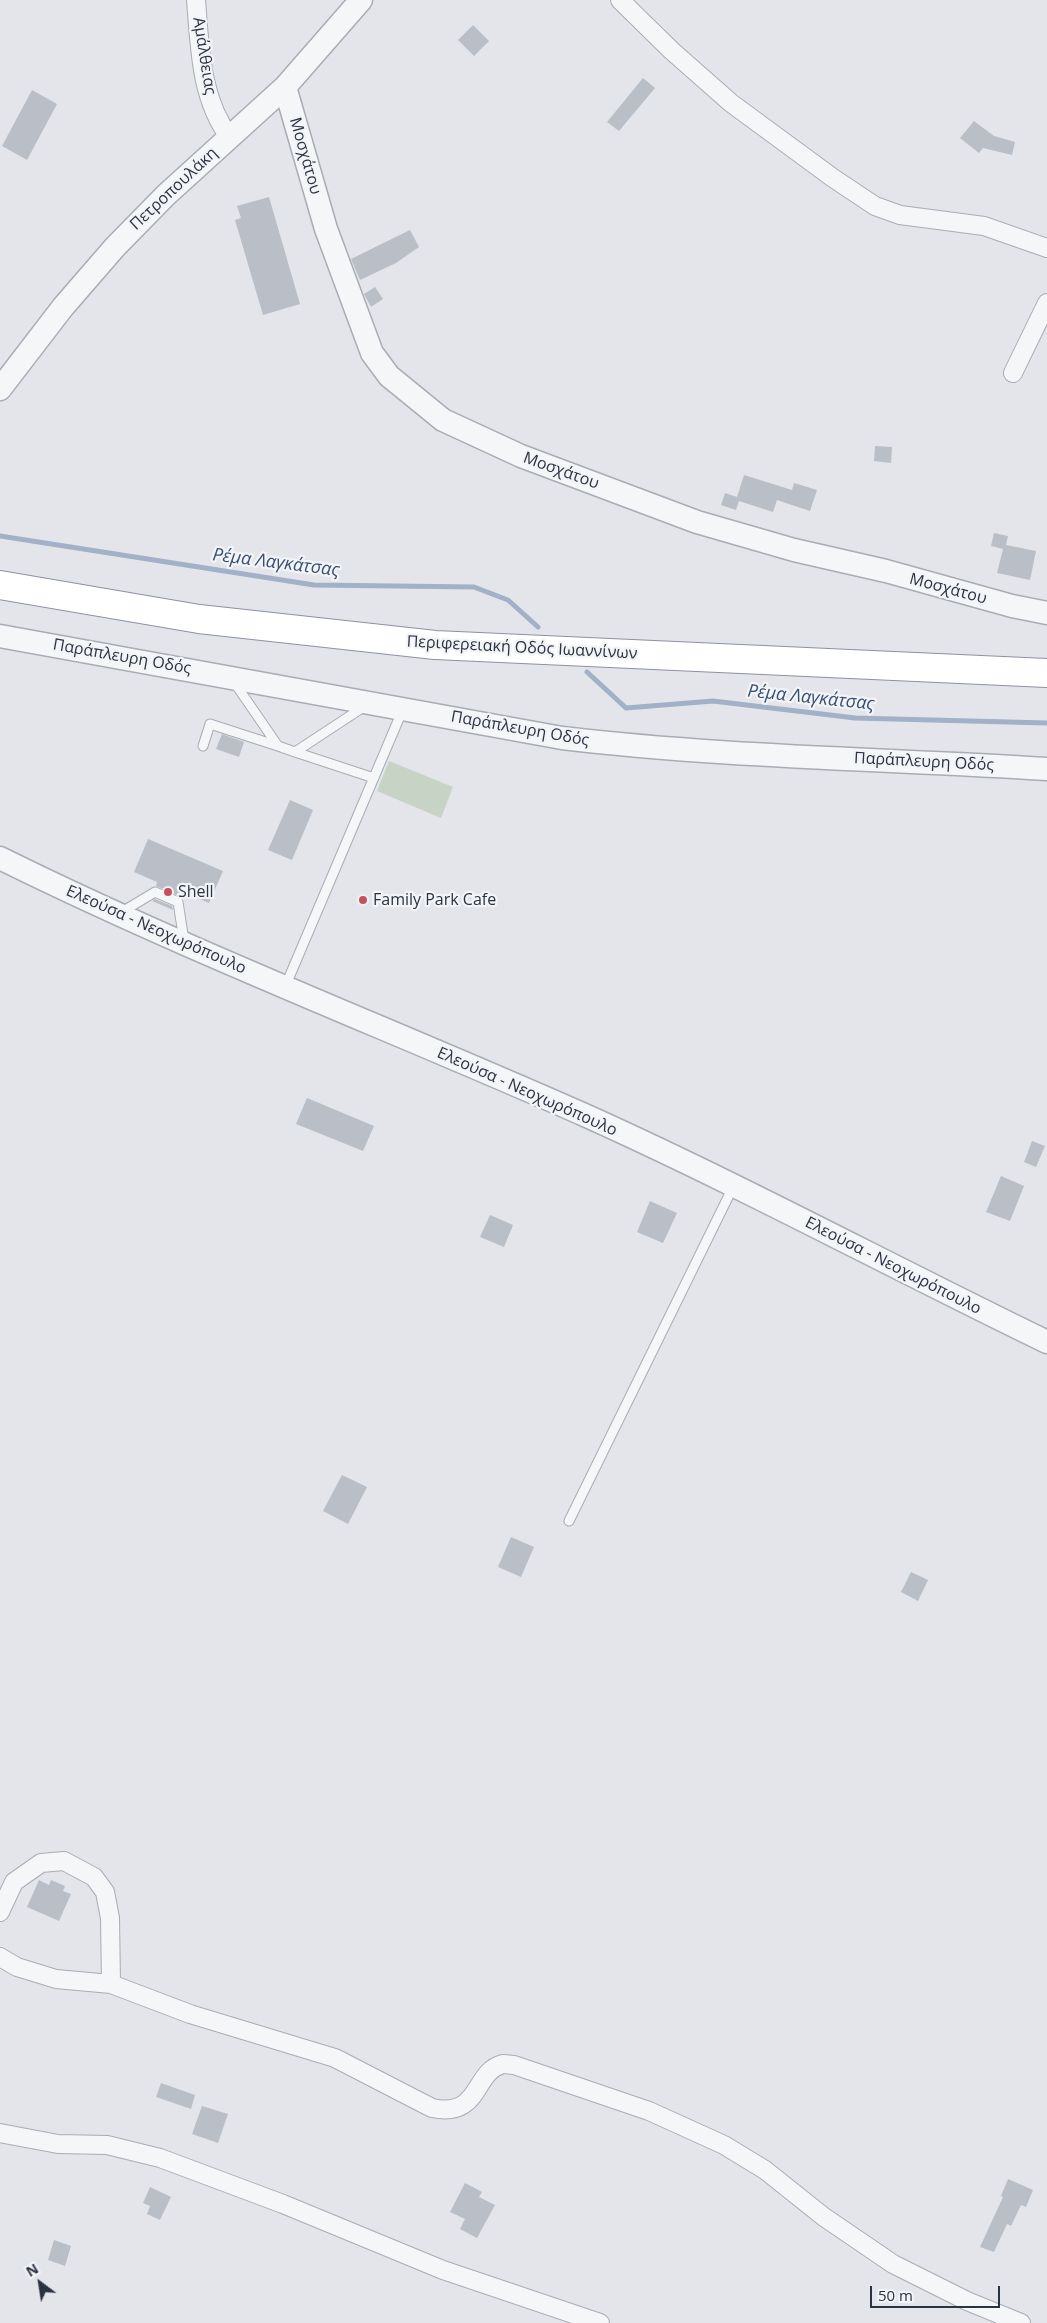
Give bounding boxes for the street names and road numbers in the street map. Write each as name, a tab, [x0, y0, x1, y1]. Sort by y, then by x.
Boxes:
street label: Αμάλθειας	[188, 16, 220, 96]
street label: Μοσχάτου	[285, 115, 325, 197]
street label: Πετροπουλάκη	[126, 144, 222, 234]
street label: Μοσχάτου	[520, 448, 602, 494]
street label: Μοσχάτου	[907, 569, 989, 609]
street label: Περιφερειακή Οδός Ιωαννίνων	[406, 632, 638, 664]
street label: Παράπλευρη Οδός	[51, 635, 193, 679]
street label: Παράπλευρη Οδός	[449, 707, 591, 751]
street label: Παράπλευρη Οδός	[854, 749, 994, 775]
street label: Ελεούσα - Νεοχωρόπουλο	[63, 882, 249, 978]
street label: Ελεούσα - Νεοχωρόπουλο	[434, 1044, 620, 1140]
street label: Ελεούσα - Νεοχωρόπουλο	[802, 1213, 984, 1319]

